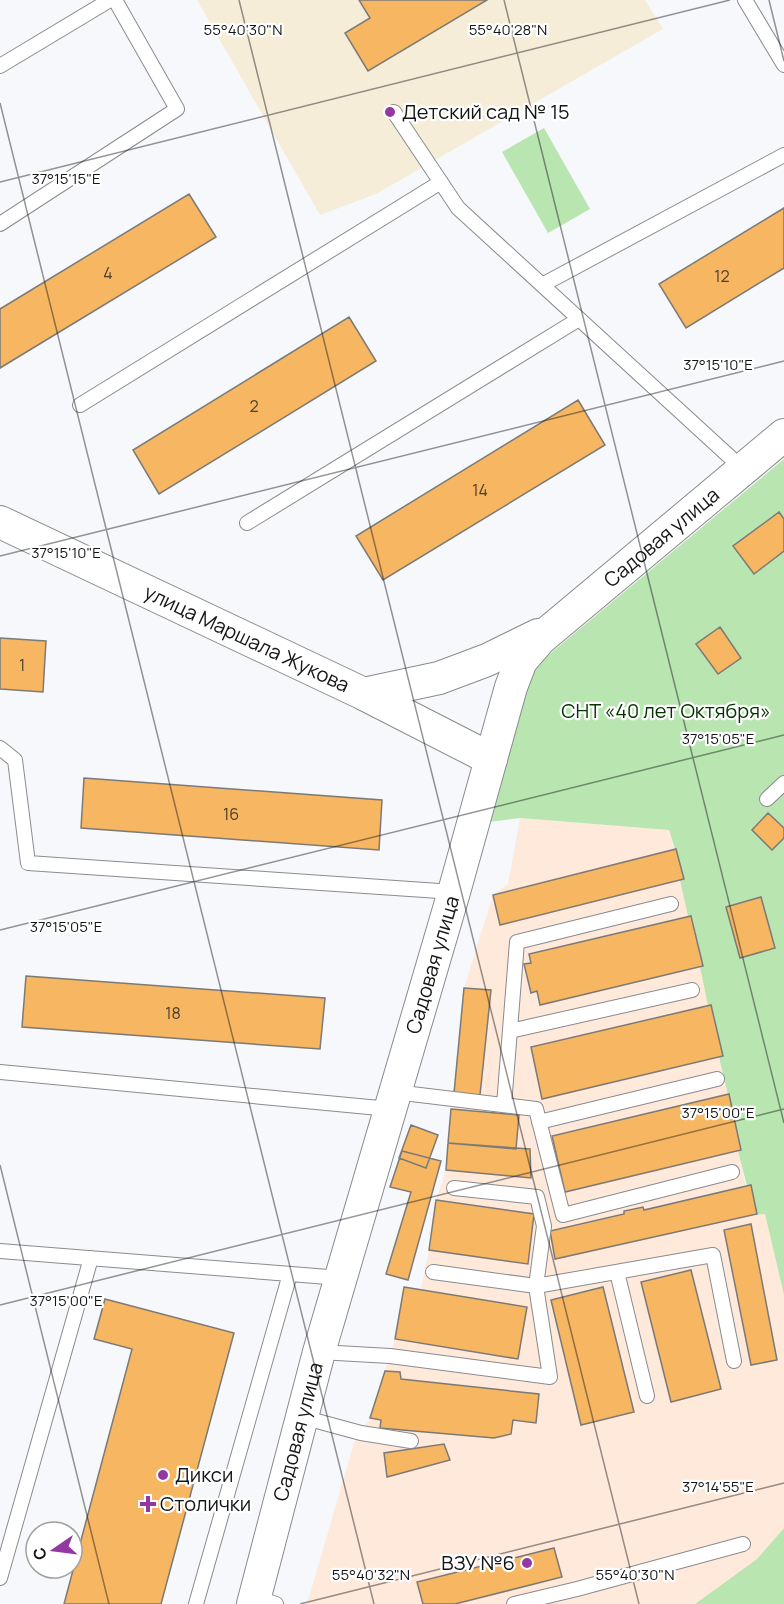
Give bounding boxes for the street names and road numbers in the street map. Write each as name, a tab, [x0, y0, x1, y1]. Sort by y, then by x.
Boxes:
street label: Садовая улица	[598, 481, 725, 593]
street label: улица Маршала Жукова	[140, 578, 354, 698]
street label: Садовая улица	[399, 892, 465, 1037]
street label: Садовая улица	[266, 1359, 329, 1504]

